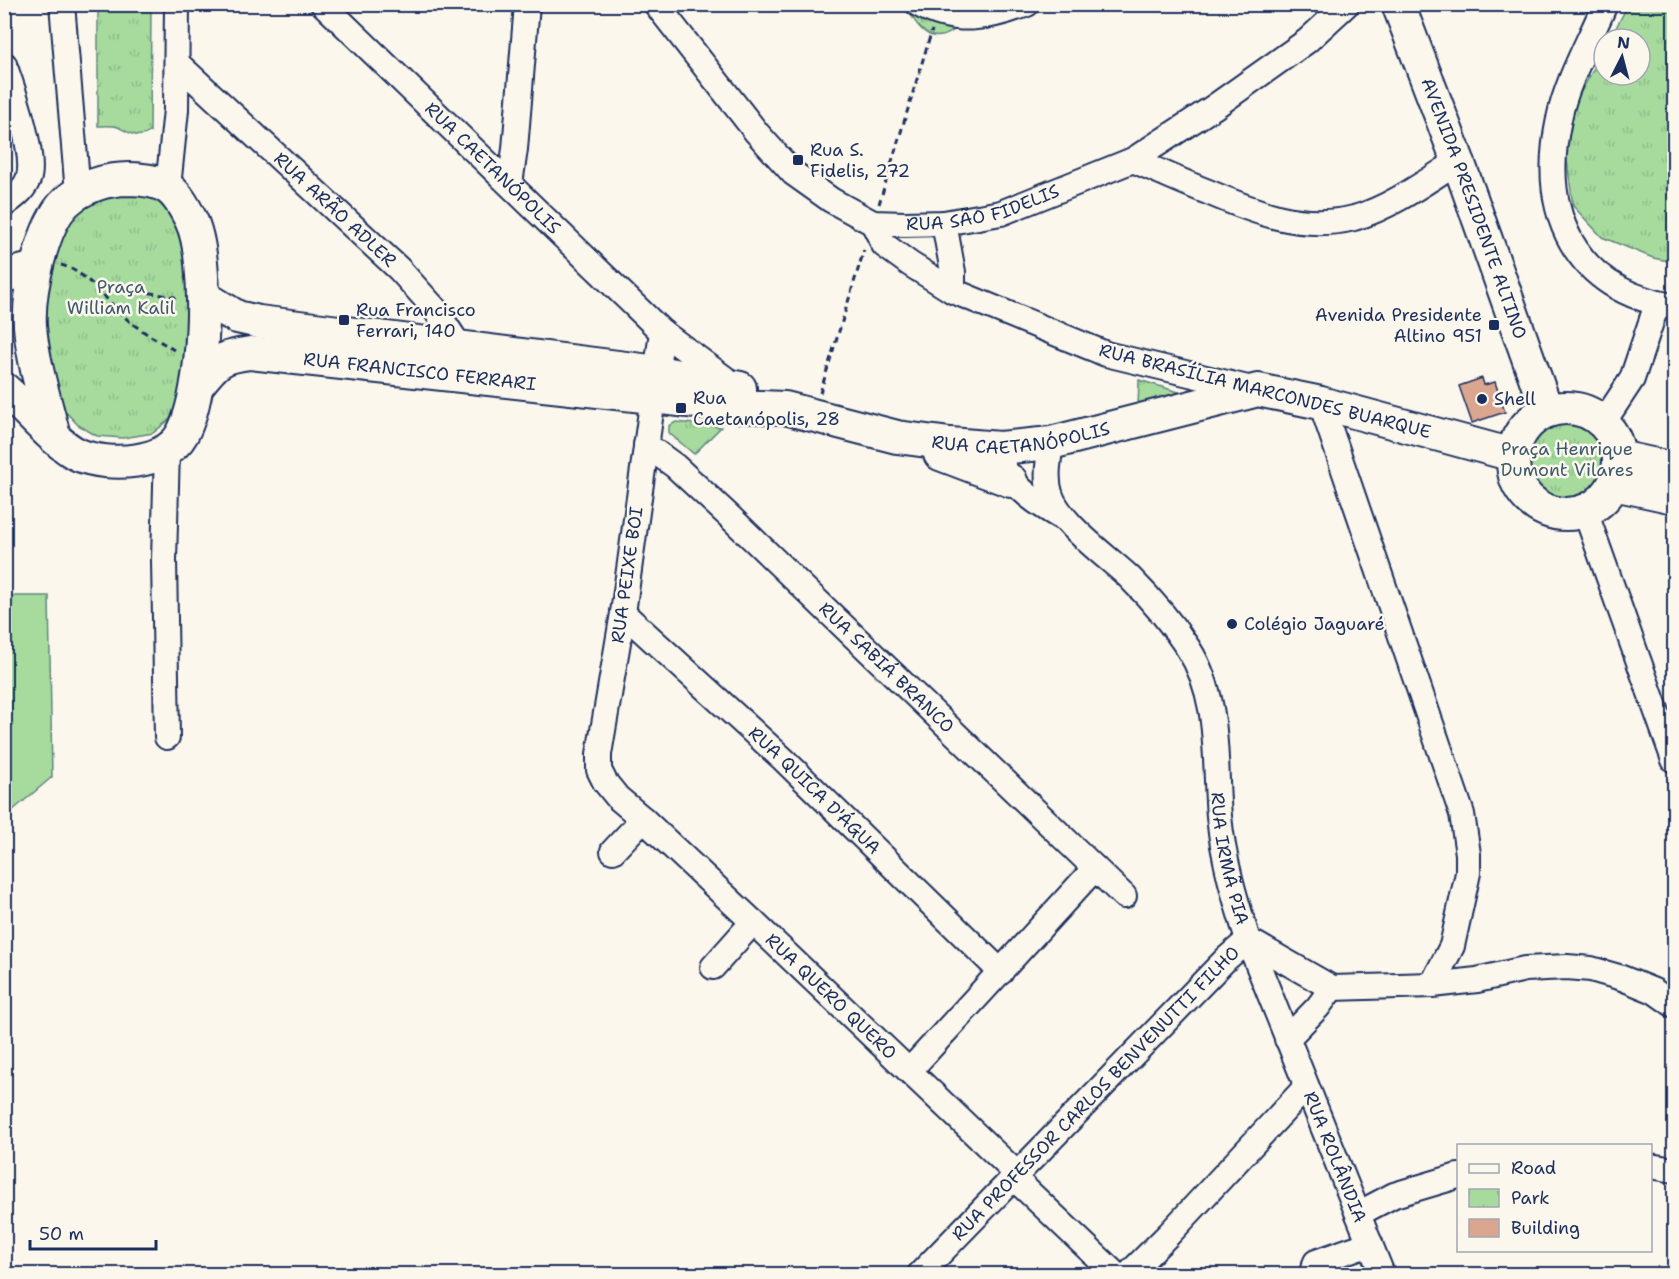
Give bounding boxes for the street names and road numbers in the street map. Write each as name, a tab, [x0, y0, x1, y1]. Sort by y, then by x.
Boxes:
street label: AVENIDA PRESIDENTE ALTINO	[1415, 74, 1532, 342]
street label: RUA CAETANÓPOLIS	[419, 97, 566, 239]
street label: RUA ARÃO ADLER	[269, 147, 401, 272]
street label: RUA SÃO FIDELIS	[906, 179, 1063, 236]
street label: RUA BRASÍLIA MARCONDES BUARQUE	[1096, 338, 1434, 444]
street label: RUA FRANCISCO FERRARI	[302, 347, 537, 396]
street label: RUA CAETANÓPOLIS	[930, 416, 1113, 460]
street label: RUA PEIXE BOI	[606, 505, 648, 645]
street label: RUA SABIÁ BRANCO	[814, 597, 959, 738]
street label: RUA QUICA D'ÁGUA	[743, 721, 886, 860]
street label: RUA IRMÃ PIA	[1205, 792, 1255, 928]
street label: RUA QUERO QUERO	[760, 928, 902, 1065]
street label: RUA PROFESSOR CARLOS BENVENUTTI FILHO	[947, 941, 1245, 1246]
street label: RUA ROLÂNDIA	[1298, 1088, 1372, 1226]

